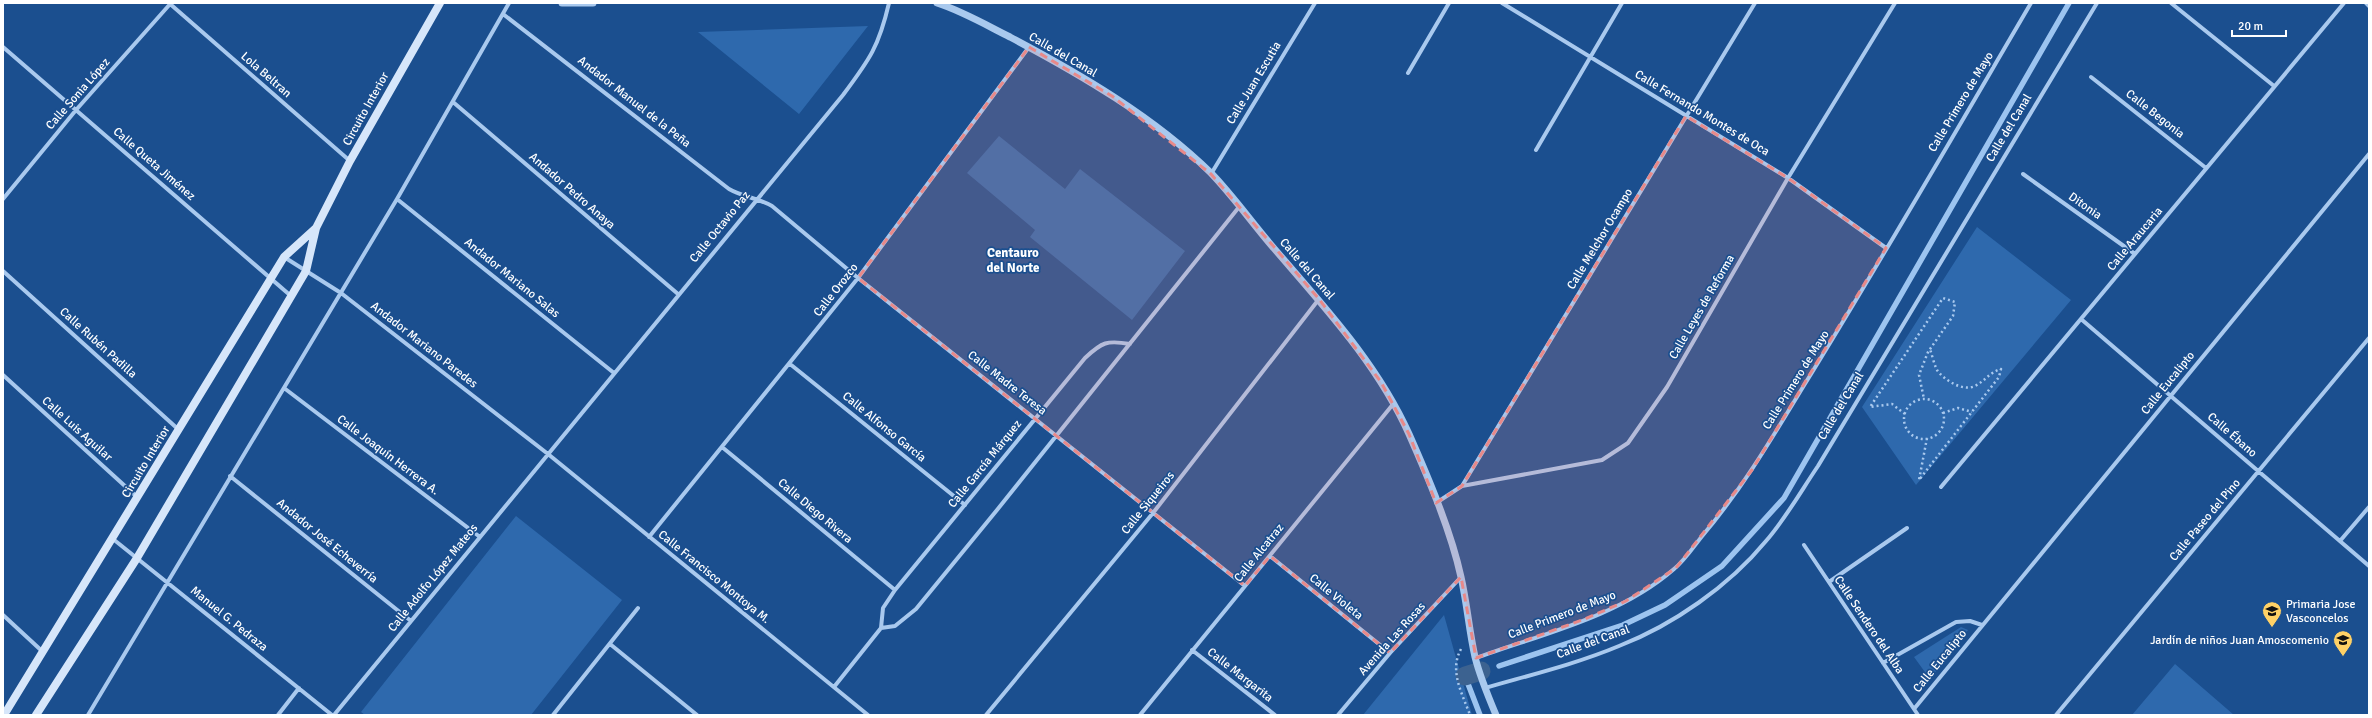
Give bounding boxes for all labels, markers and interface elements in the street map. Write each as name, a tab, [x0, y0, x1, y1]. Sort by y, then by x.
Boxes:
scale bar	[2232, 12, 2286, 38]
text: 20 m	[2238, 19, 2263, 34]
street label: Calle del Canal	[1026, 29, 1100, 81]
street label: Calle Juan Escutia	[1223, 39, 1285, 127]
street label: Lola Beltran	[238, 49, 294, 101]
street label: Calle Primero de Mayo	[1925, 49, 1997, 155]
street label: Andador Manuel de la Peña	[574, 53, 694, 151]
street label: Calle Sonia López	[43, 55, 113, 133]
street label: Calle Fernando Montes de Oca	[1632, 67, 1772, 159]
street label: Circuito Interior	[340, 69, 393, 148]
street label: Calle Begonia	[2123, 86, 2187, 142]
street label: Calle del Canal	[1983, 91, 2035, 165]
street label: Calle Queta Jiménez	[110, 124, 198, 204]
street label: Andador Pedro Anaya	[526, 150, 618, 232]
street label: Calle Melchor Ocampo	[1564, 186, 1636, 292]
street label: Calle Octavio Paz	[687, 188, 753, 266]
street label: Ditonia	[2065, 189, 2105, 223]
street label: Calle Araucaria	[2104, 204, 2166, 274]
street label: Andador Mariano Salas	[461, 235, 563, 321]
street label: Calle del Canal	[1276, 235, 1338, 303]
district label: Centauro del Norte	[986, 245, 1040, 276]
street label: Calle Leyes de Reforma	[1666, 252, 1738, 362]
street label: Calle Orozco	[810, 260, 862, 320]
street label: Andador Mariano Paredes	[368, 299, 480, 391]
street label: Calle Rubén Padilla	[56, 304, 140, 382]
street label: Calle Primero de Mayo	[1759, 328, 1833, 432]
street label: Calle Madre Teresa	[965, 348, 1049, 418]
street label: Calle Eucalipto	[2138, 348, 2198, 418]
street label: Calle del Canal	[1815, 369, 1867, 443]
street label: Calle Alfonso García	[839, 389, 929, 465]
street label: Calle Luis Aguilar	[39, 393, 116, 465]
street label: Calle Ébano	[2204, 409, 2260, 461]
street label: Calle Joaquín Herrera A.	[334, 412, 442, 498]
street label: Calle García Márquez	[945, 417, 1025, 511]
street label: Circuito Interior	[119, 423, 174, 501]
street label: Calle Siqueiros	[1118, 469, 1178, 537]
street label: Calle Diego Rivera	[775, 475, 855, 547]
street label: Calle Paseo del Pino	[2166, 476, 2244, 564]
street label: Andador José Echeverría	[273, 496, 381, 586]
street label: Calle Adolfo López Mateos	[385, 521, 481, 635]
street label: Calle Alcatraz	[1231, 521, 1287, 585]
street label: Calle Francisco Montoya M.	[655, 527, 773, 627]
street label: Calle Violeta	[1306, 571, 1366, 623]
street label: Calle Sendero del Alba	[1831, 573, 1907, 677]
street label: Manuel G. Pedraza	[187, 583, 271, 655]
street label: Calle Primero de Mayo	[1506, 588, 1618, 642]
place label: Primaria Jose Vasconcelos	[2286, 597, 2356, 626]
street label: Avenida Las Rosas	[1355, 599, 1429, 679]
school or university icon: Primaria Jose Vasconcelos	[2261, 600, 2283, 628]
street label: Calle del Canal	[1554, 622, 1632, 662]
street label: Calle Eucalipto	[1910, 626, 1970, 696]
school or university icon: Jardín de niños Juan Amoscomenio	[2332, 629, 2354, 657]
place label: Jardín de niños Juan Amoscomenio	[2150, 633, 2329, 648]
street label: Calle Margarita	[1204, 645, 1276, 705]

